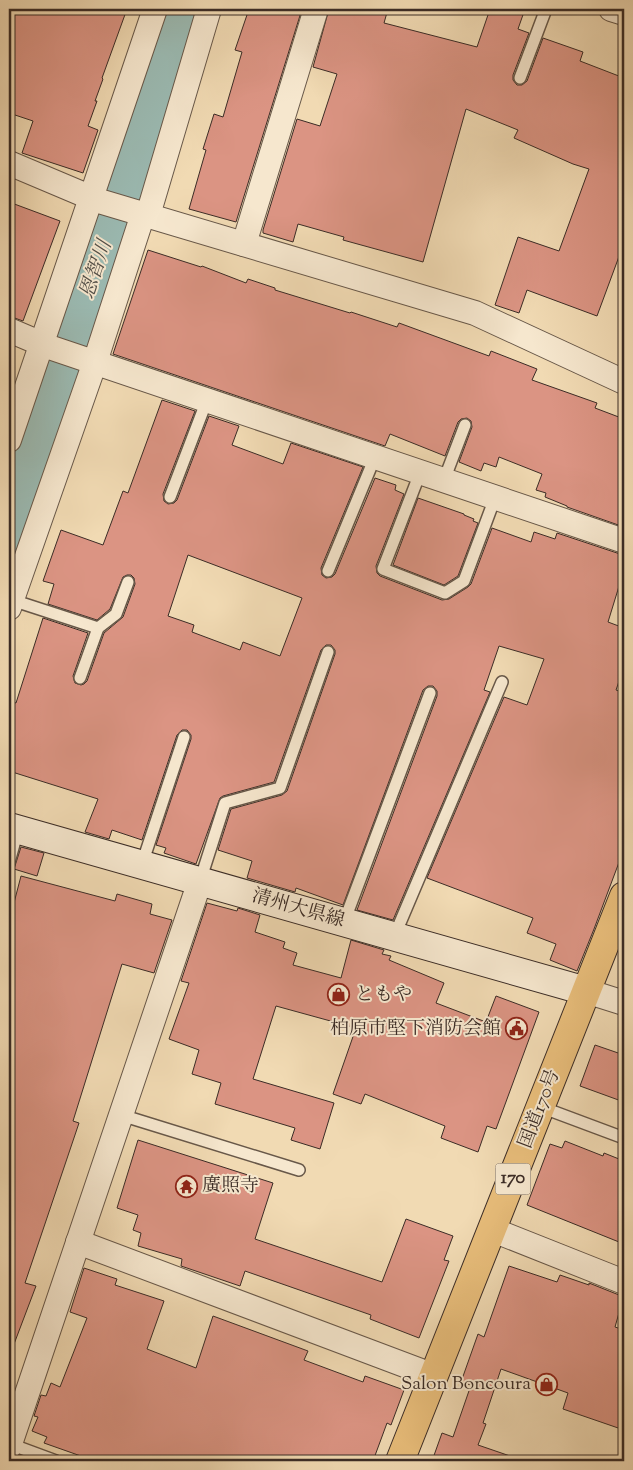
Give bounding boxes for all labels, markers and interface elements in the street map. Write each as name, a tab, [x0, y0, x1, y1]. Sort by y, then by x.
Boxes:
water label: 恩智川	[74, 235, 121, 303]
street label: 清州大県線	[249, 883, 347, 935]
place label: ともや	[355, 982, 412, 1009]
shop icon: ともや	[327, 983, 351, 1007]
place label: 柏原市堅下消防会館	[330, 1016, 501, 1043]
public building icon: 柏原市堅下消防会館	[505, 1017, 529, 1041]
street label: 国道170号	[513, 1066, 567, 1152]
road number: 170	[496, 1164, 530, 1194]
place label: 廣照寺	[202, 1173, 259, 1200]
temple icon: 廣照寺	[174, 1174, 198, 1198]
place label: Salon Boncoura	[401, 1371, 531, 1398]
shop icon: Salon Boncoura	[535, 1372, 559, 1396]

